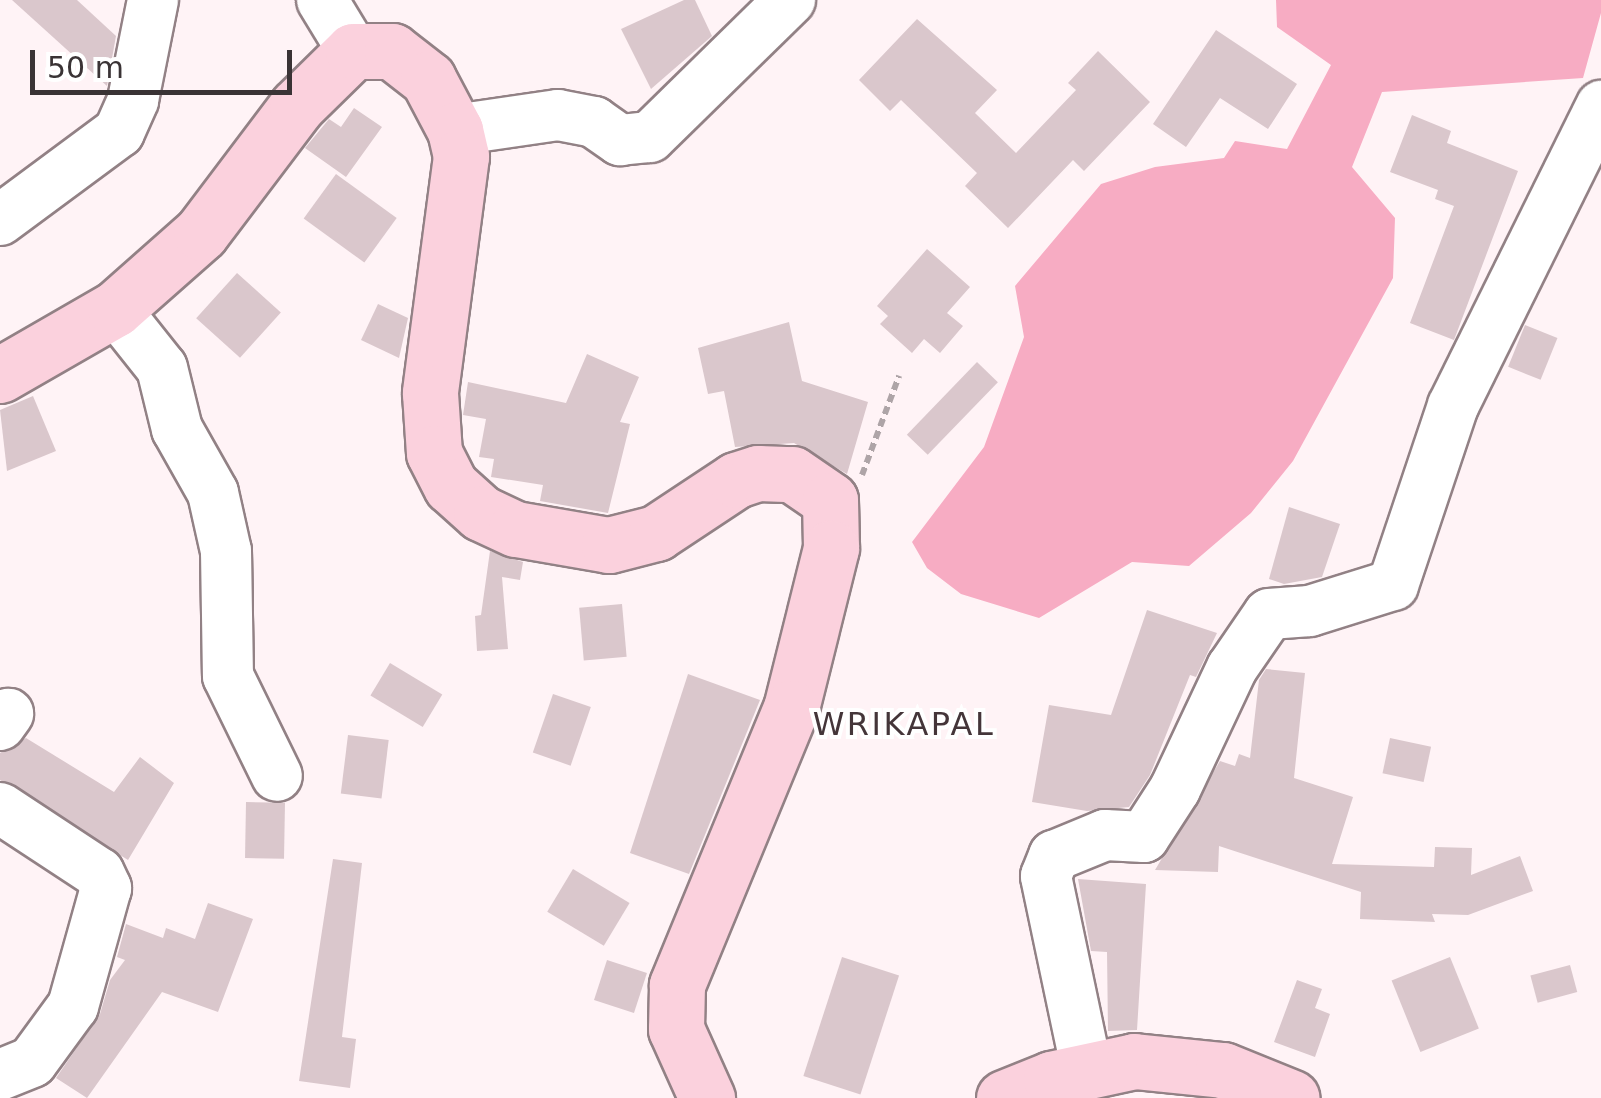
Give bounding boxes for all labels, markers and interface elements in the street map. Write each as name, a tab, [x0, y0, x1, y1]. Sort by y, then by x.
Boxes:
scale bar	[35, 30, 298, 92]
text: 50 m	[47, 50, 124, 85]
district label: WRIKAPAL	[813, 705, 995, 743]

